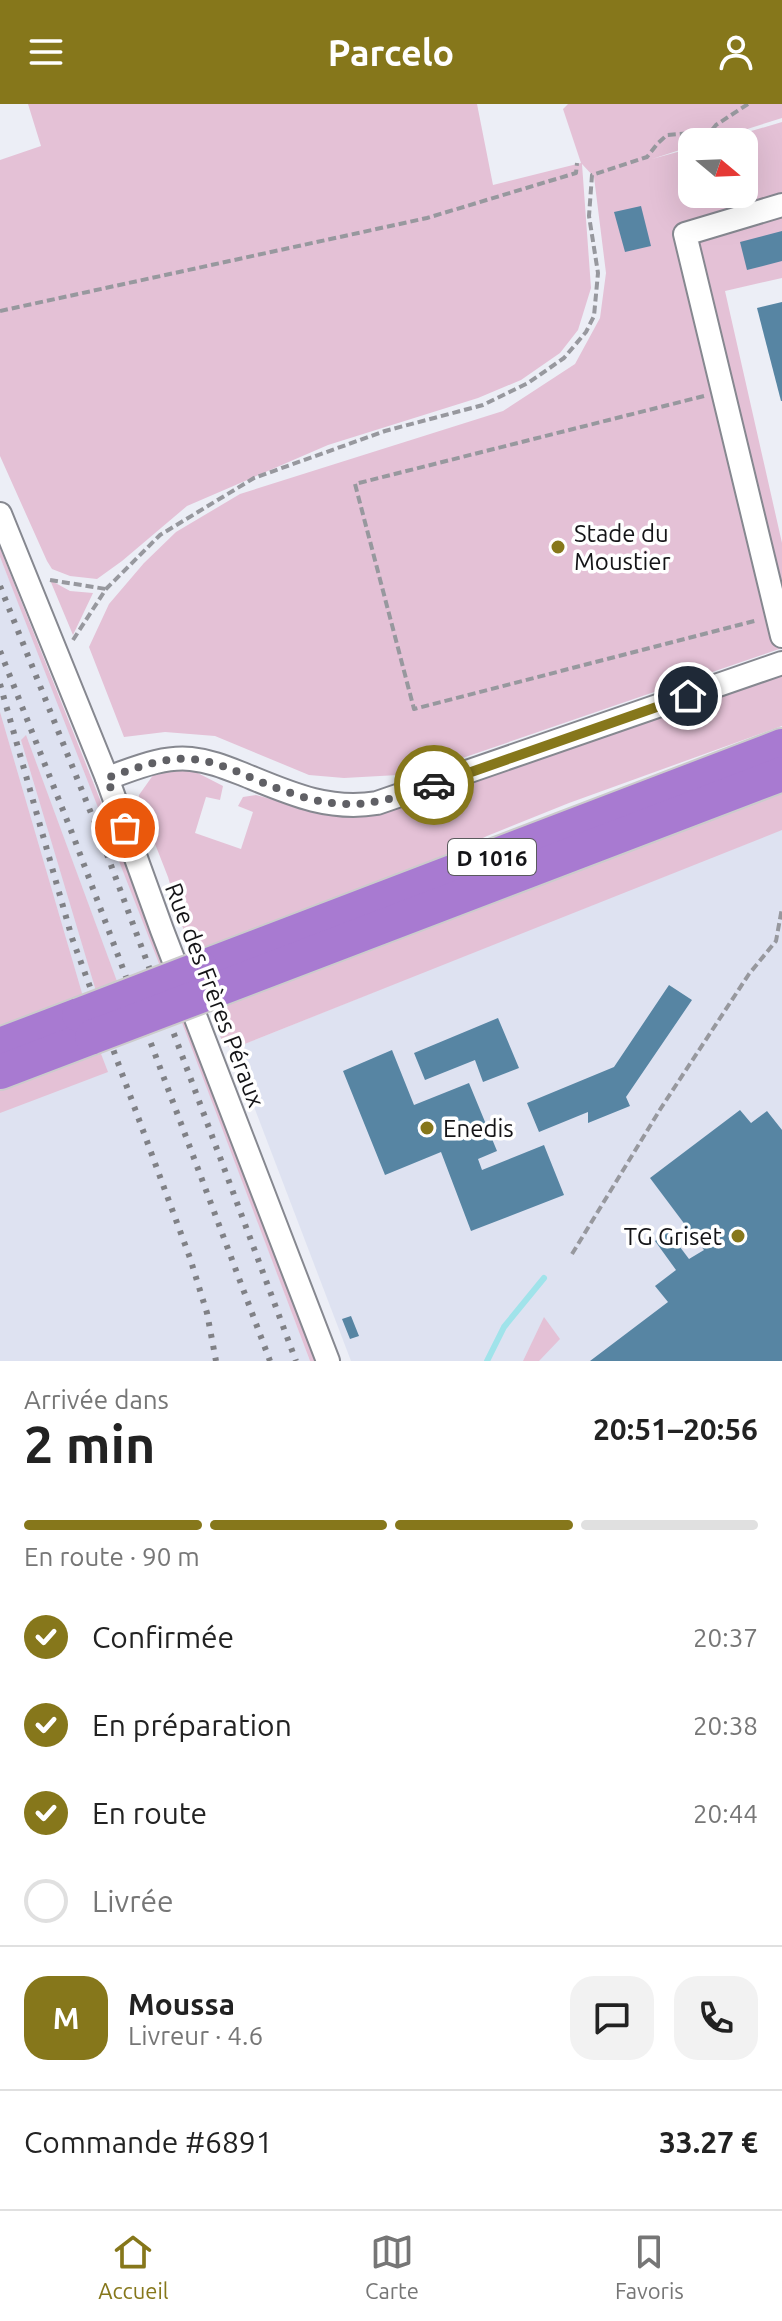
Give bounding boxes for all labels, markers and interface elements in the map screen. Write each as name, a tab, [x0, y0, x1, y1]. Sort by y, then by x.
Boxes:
icon: menu	[24, 30, 68, 74]
icon: person	[714, 30, 758, 74]
text: Parcelo	[328, 32, 454, 73]
north arrow	[678, 128, 758, 208]
map controls	[678, 128, 758, 208]
place label: Stade du Moustier	[574, 520, 671, 575]
marker: Stade du Moustier	[549, 538, 567, 556]
pin	[654, 662, 722, 730]
icon: home	[666, 674, 710, 718]
courier	[394, 745, 474, 825]
icon: car	[412, 763, 456, 807]
pin	[91, 794, 159, 862]
icon: bag	[103, 806, 147, 850]
road number: D 1016	[448, 839, 536, 875]
street label: Rue des Frères Péraux	[160, 879, 270, 1111]
place label: Enedis	[443, 1115, 514, 1142]
marker: Enedis	[418, 1119, 436, 1137]
place label: TG Griset	[624, 1223, 723, 1250]
marker: TG Griset	[729, 1227, 747, 1245]
text: Arrivée dans	[24, 1385, 169, 1414]
text: 20:51–20:56	[593, 1412, 758, 1446]
text: 2 min	[24, 1415, 155, 1473]
text: En route · 90 m	[24, 1542, 200, 1571]
icon: check	[24, 1615, 68, 1659]
text: Confirmée	[92, 1620, 234, 1654]
text: 20:37	[693, 1623, 758, 1652]
icon: check	[24, 1703, 68, 1747]
text: En préparation	[92, 1708, 292, 1742]
text: 20:38	[693, 1711, 758, 1740]
icon: check	[24, 1791, 68, 1835]
text: En route	[92, 1796, 207, 1830]
text: 20:44	[693, 1799, 758, 1828]
text: Livrée	[92, 1884, 174, 1918]
button: chat	[570, 1976, 654, 2060]
button: phone	[674, 1976, 758, 2060]
text: Moussa	[128, 1987, 235, 2021]
text: M	[53, 2001, 79, 2035]
text: Livreur · 4.6	[128, 2021, 263, 2050]
text: Commande #6891	[24, 2125, 273, 2159]
text: 33.27 €	[659, 2125, 758, 2159]
tab: Accueil	[98, 2230, 169, 2303]
tab: Carte	[365, 2230, 419, 2303]
tab: Favoris	[615, 2230, 684, 2303]

